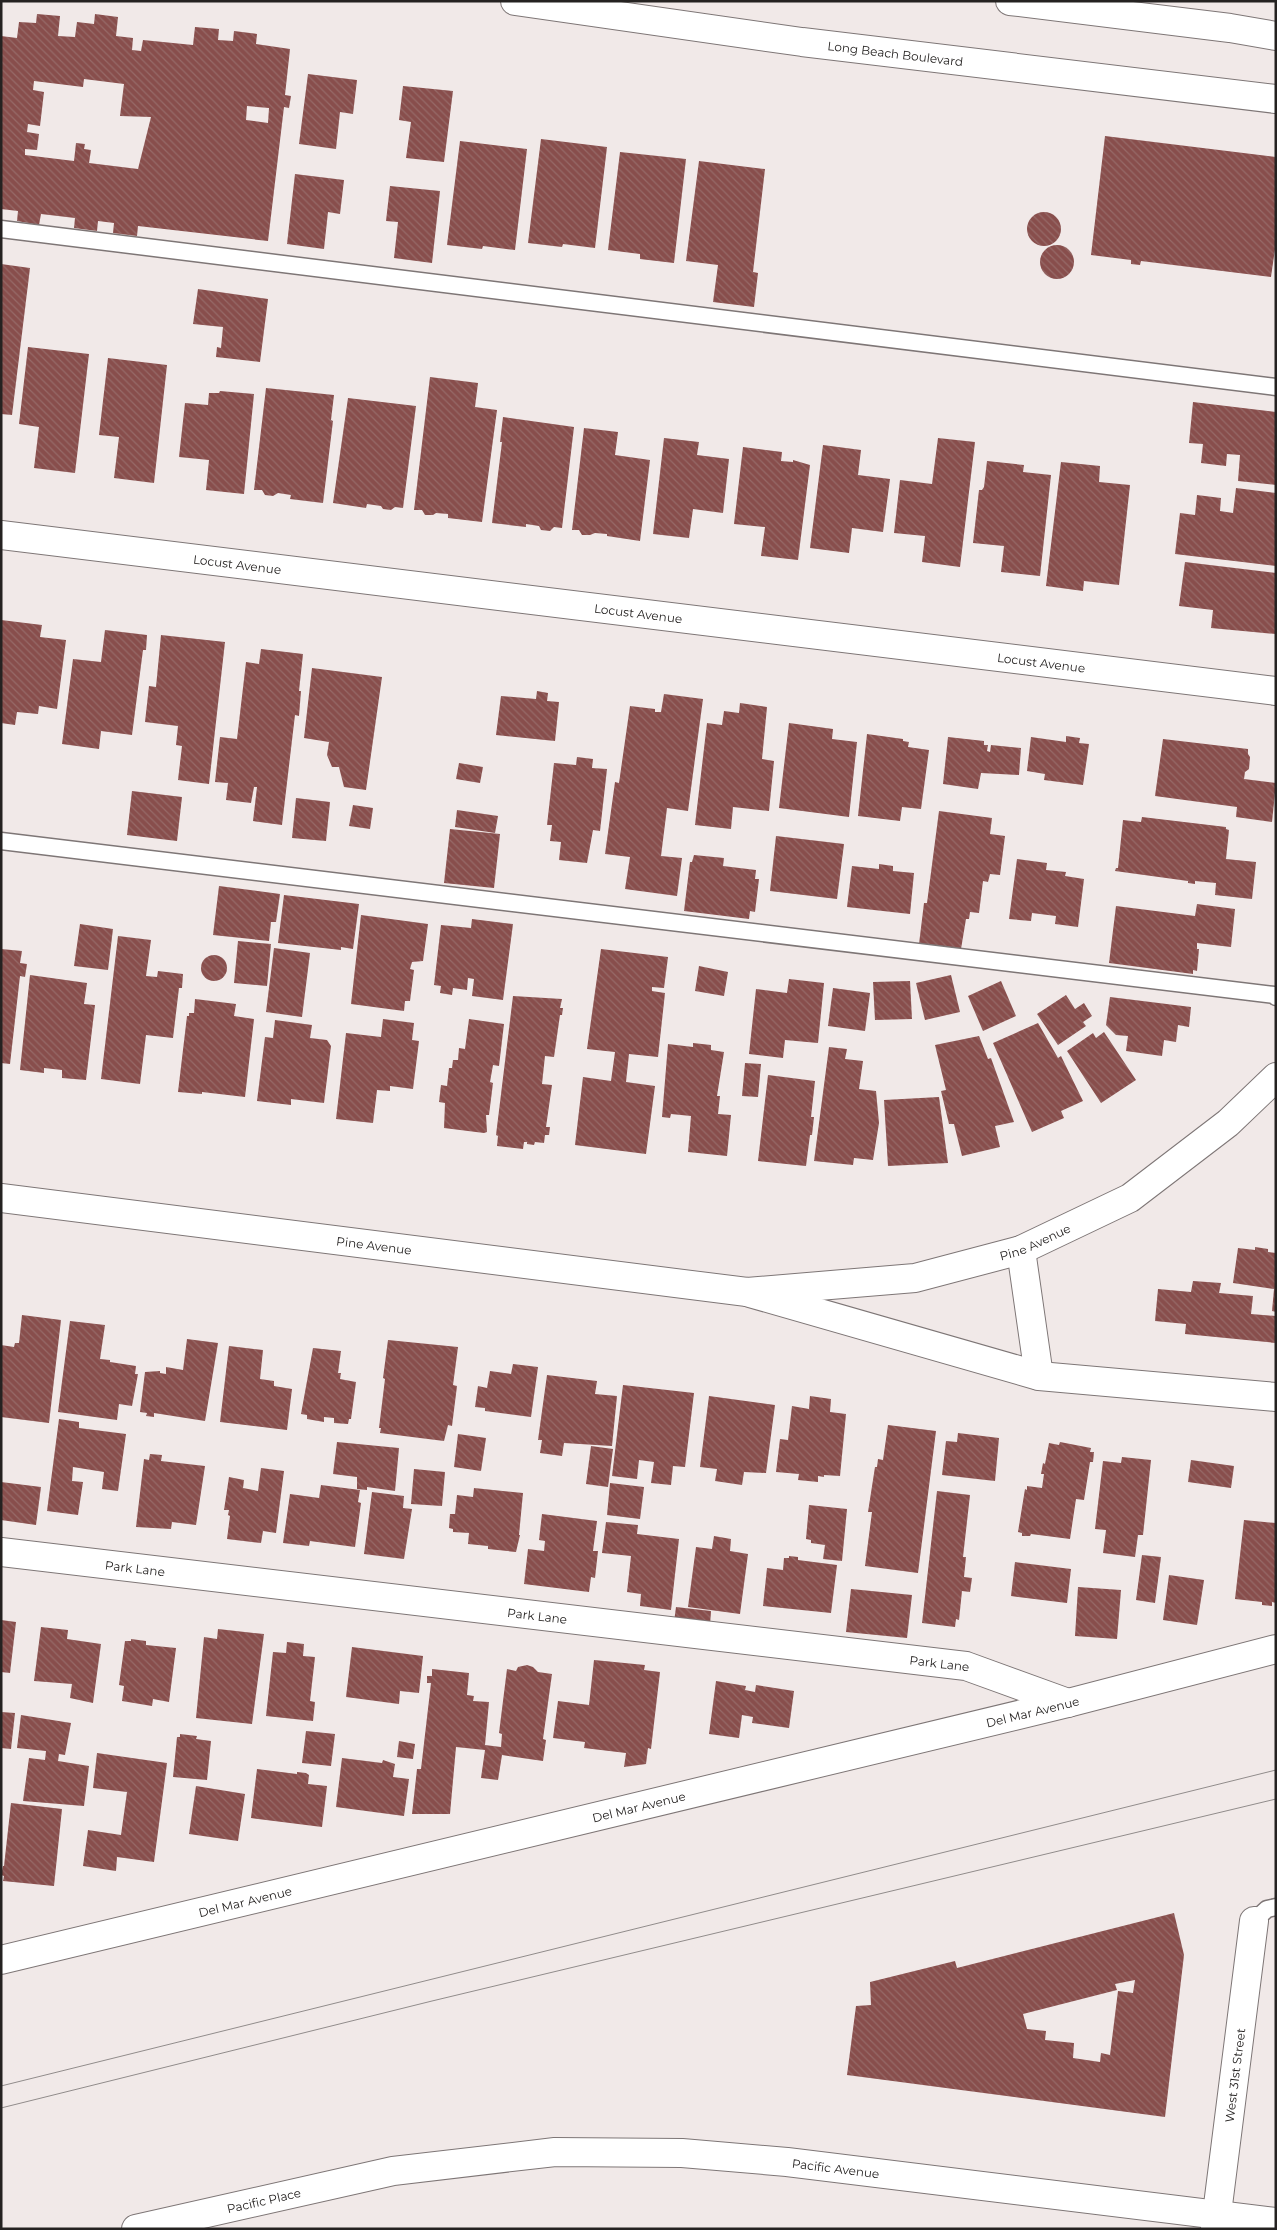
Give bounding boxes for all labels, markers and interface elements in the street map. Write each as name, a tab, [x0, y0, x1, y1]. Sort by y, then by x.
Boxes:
street label: Long Beach Boulevard	[827, 38, 964, 69]
street label: Locust Avenue	[192, 551, 282, 577]
street label: Locust Avenue	[593, 600, 683, 626]
street label: Locust Avenue	[996, 649, 1086, 675]
street label: Pine Avenue	[998, 1220, 1073, 1263]
street label: Pine Avenue	[336, 1233, 413, 1257]
street label: Park Lane	[104, 1557, 166, 1579]
street label: Park Lane	[507, 1604, 568, 1626]
street label: Park Lane	[909, 1652, 970, 1674]
street label: Del Mar Avenue	[984, 1693, 1081, 1730]
street label: Del Mar Avenue	[591, 1788, 687, 1825]
street label: Del Mar Avenue	[197, 1883, 293, 1920]
street label: West 31st Street	[1221, 2027, 1248, 2123]
street label: Pacific Avenue	[791, 2155, 880, 2181]
street label: Pacific Place	[225, 2185, 302, 2216]

